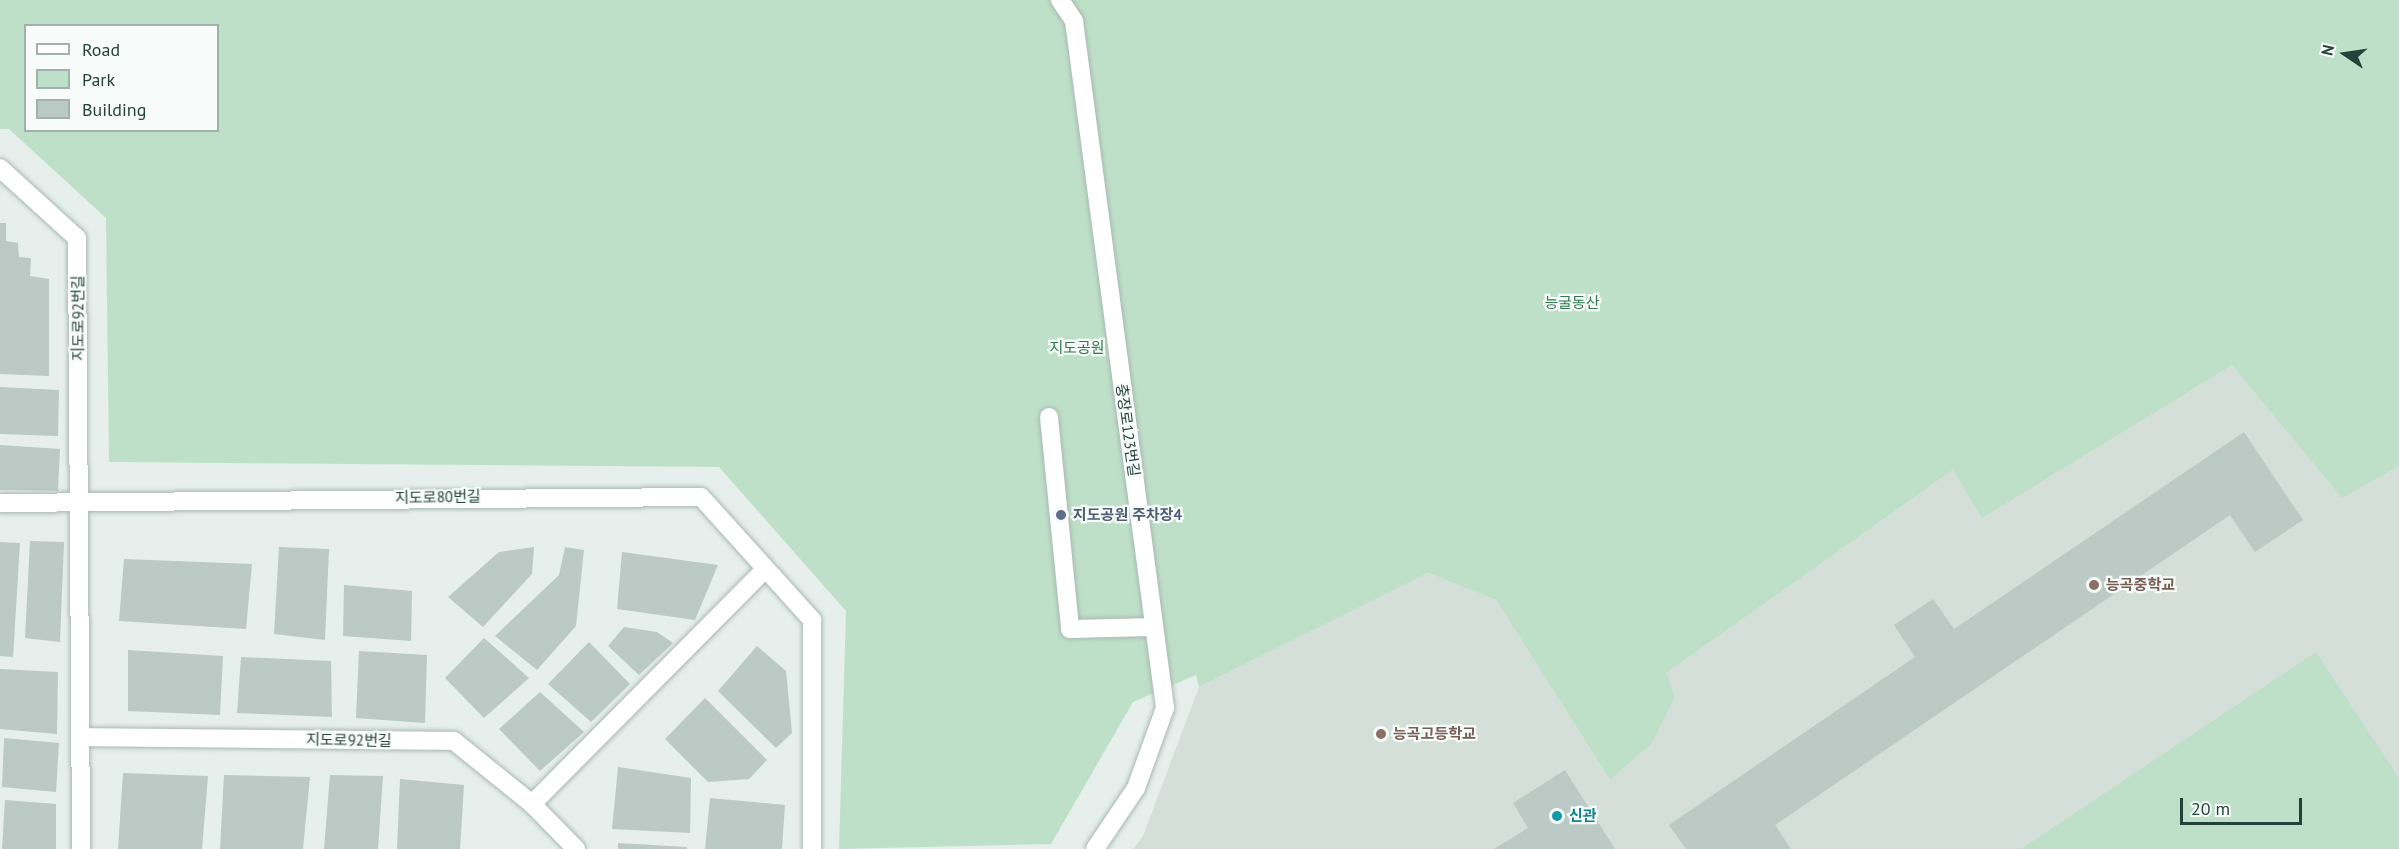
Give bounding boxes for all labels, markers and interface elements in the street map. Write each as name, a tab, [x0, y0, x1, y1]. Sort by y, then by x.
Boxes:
legend	[24, 24, 219, 132]
north arrow	[2315, 24, 2375, 84]
text: Road	[82, 38, 120, 61]
text: N	[2317, 43, 2338, 57]
text: Park	[82, 68, 115, 91]
text: Building	[82, 98, 146, 121]
street label: 지도로92번길	[69, 275, 87, 361]
park label: 능굴동산	[1544, 294, 1600, 312]
park label: 지도공원	[1049, 339, 1105, 357]
street label: 충장로123번길	[1113, 382, 1143, 478]
street label: 지도로80번길	[395, 487, 481, 507]
place label: 지도공원 주차장4	[1073, 506, 1182, 524]
marker: 지도공원 주차장4	[1054, 508, 1068, 522]
place label: 능곡중학교	[2106, 576, 2175, 594]
marker: 능곡중학교	[2087, 578, 2101, 592]
place label: 능곡고등학교	[1393, 725, 1476, 743]
marker: 능곡고등학교	[1374, 727, 1388, 741]
street label: 지도로92번길	[306, 730, 392, 750]
scale bar	[2183, 786, 2304, 824]
text: 20 m	[2191, 797, 2230, 820]
place label: 신관	[1569, 807, 1597, 825]
marker: 신관	[1550, 809, 1564, 823]

